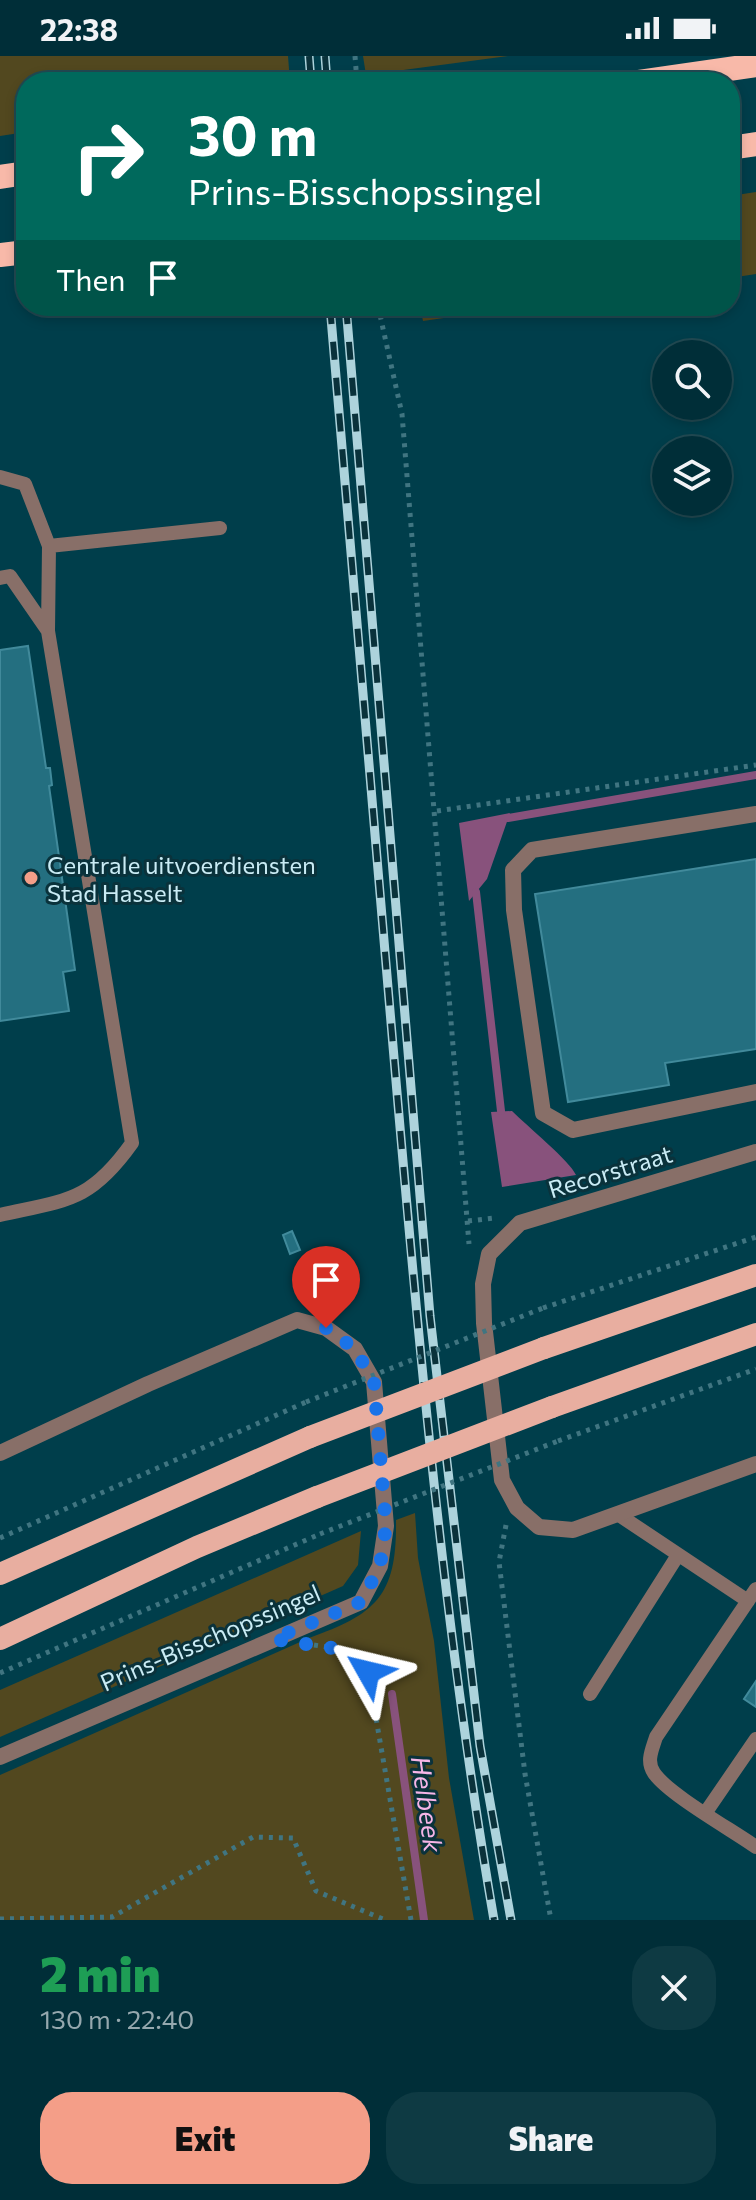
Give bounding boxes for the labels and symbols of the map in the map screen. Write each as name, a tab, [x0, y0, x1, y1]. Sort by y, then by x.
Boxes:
place label: Centrale uitvoerdiensten Stad Hasselt	[47, 850, 316, 907]
marker: Centrale uitvoerdiensten Stad Hasselt	[22, 869, 40, 887]
street label: Recorstraat	[544, 1138, 676, 1204]
pin	[292, 1246, 360, 1328]
street label: Prins-Bisschopssingel	[96, 1577, 324, 1697]
position arrow	[326, 1630, 410, 1714]
water label: Helbeek	[406, 1754, 450, 1855]

